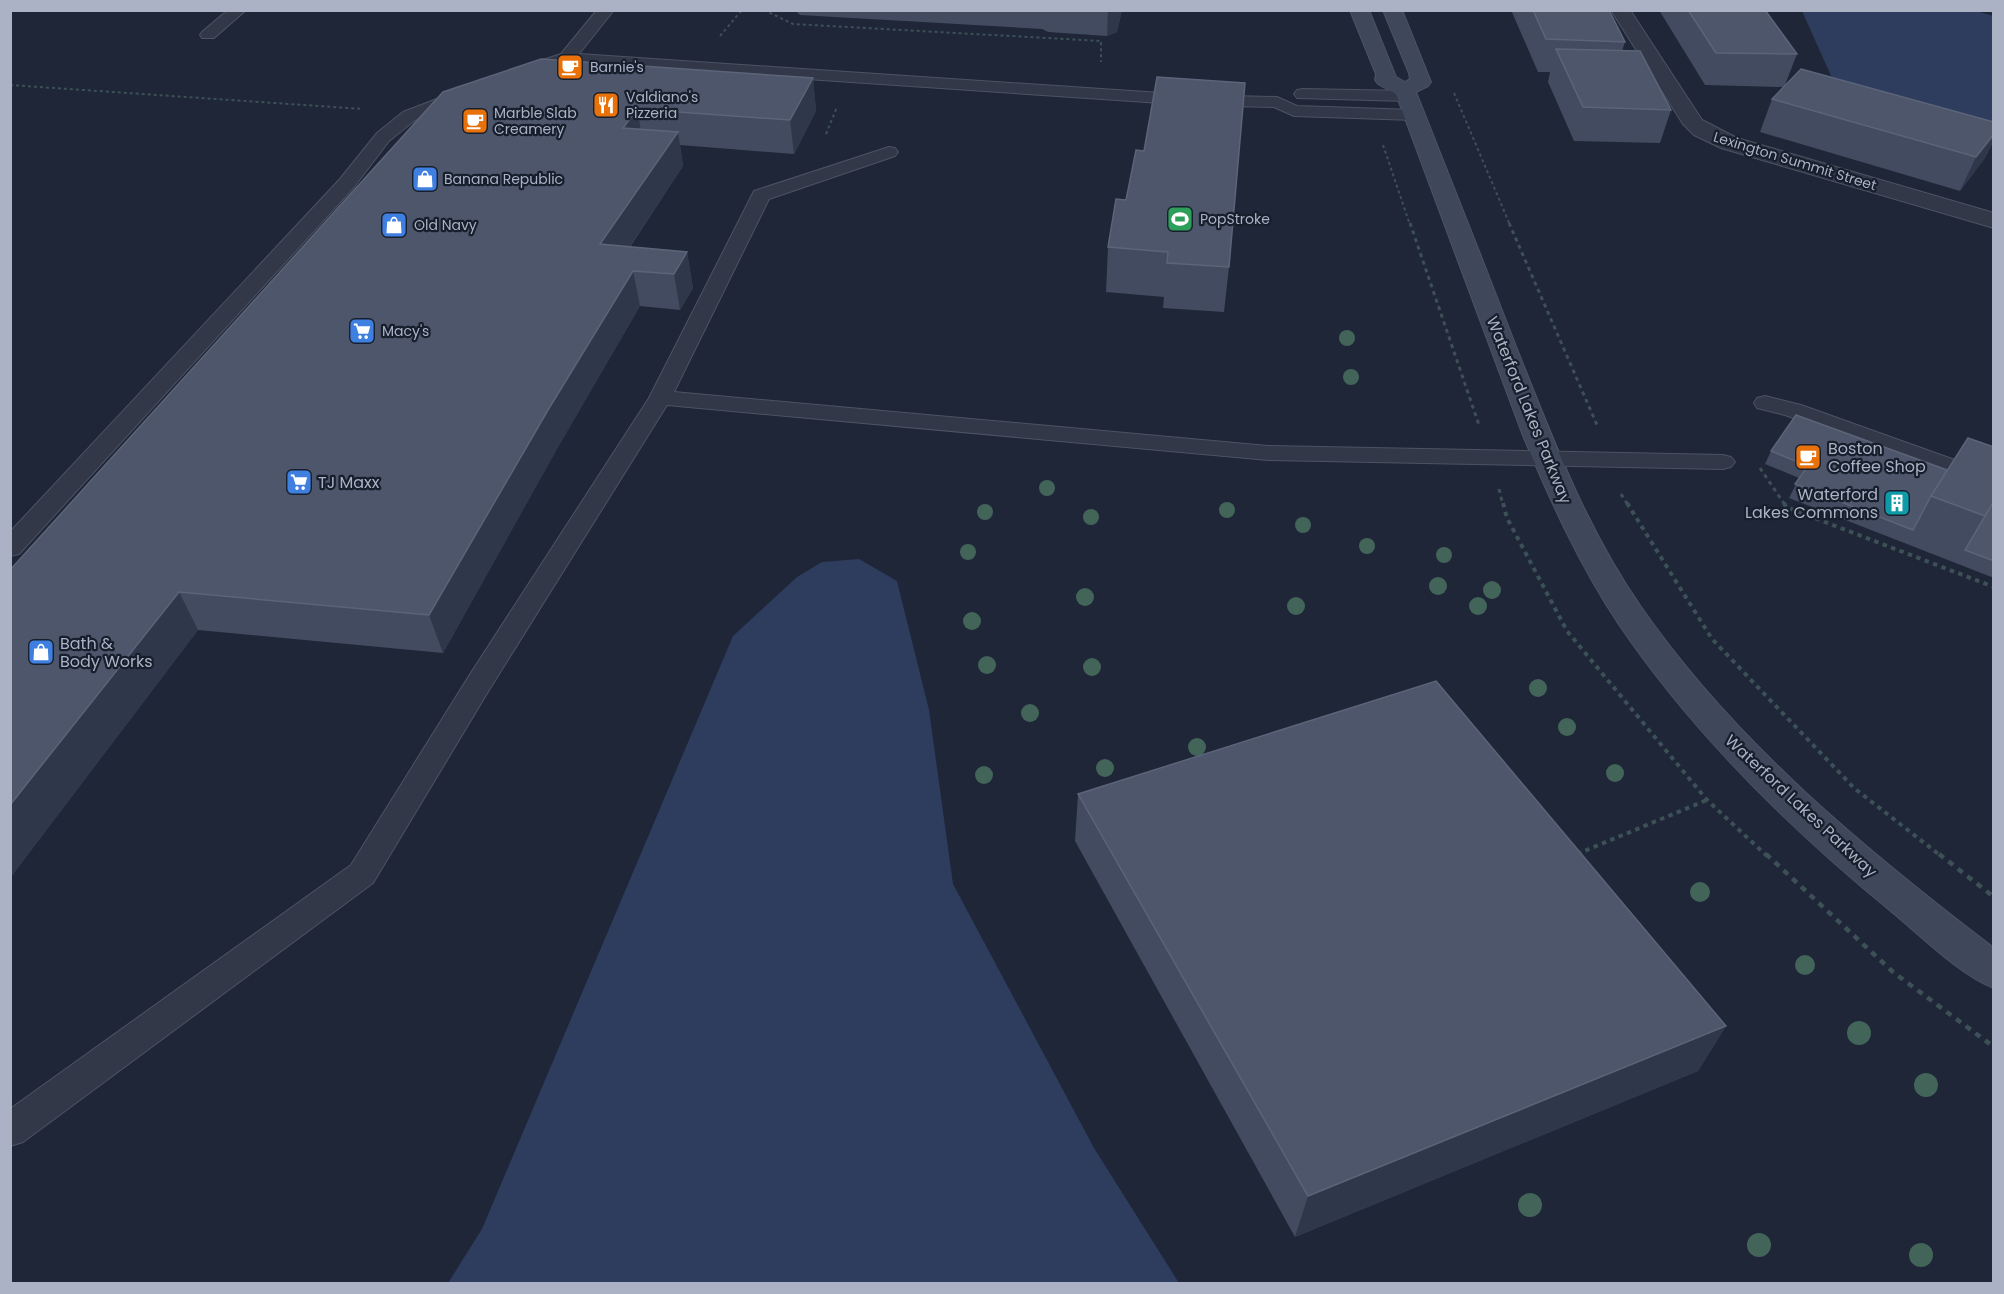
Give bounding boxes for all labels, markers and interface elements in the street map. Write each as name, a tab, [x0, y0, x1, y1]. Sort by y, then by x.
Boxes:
cafe icon: Barnie's	[555, 52, 585, 82]
place label: Barnie's	[590, 57, 644, 77]
place label: Valdiano's Pizzeria	[626, 87, 698, 123]
restaurant icon: Valdiano's Pizzeria	[591, 90, 621, 120]
place label: Marble Slab Creamery	[494, 103, 577, 139]
cafe icon: Marble Slab Creamery	[460, 106, 490, 136]
street label: Lexington Summit Street	[1711, 127, 1879, 195]
shop icon: Banana Republic	[410, 164, 440, 194]
place label: Banana Republic	[444, 169, 563, 189]
sports icon: PopStroke	[1165, 204, 1195, 234]
place label: PopStroke	[1200, 209, 1270, 229]
shop icon: Old Navy	[379, 210, 409, 240]
place label: Old Navy	[414, 215, 477, 235]
street label: Waterford Lakes Parkway	[1481, 313, 1577, 507]
supermarket icon: Macy's	[347, 316, 377, 346]
place label: Macy's	[382, 321, 429, 341]
place label: Boston Coffee Shop	[1828, 437, 1926, 478]
cafe icon: Boston Coffee Shop	[1793, 442, 1823, 472]
supermarket icon: TJ Maxx	[284, 467, 314, 497]
place label: TJ Maxx	[318, 471, 380, 494]
place label: Waterford Lakes Commons	[1745, 483, 1878, 524]
building icon: Waterford Lakes Commons	[1882, 488, 1912, 518]
place label: Bath & Body Works	[60, 632, 153, 673]
shop icon: Bath & Body Works	[26, 637, 56, 667]
street label: Waterford Lakes Parkway	[1720, 729, 1882, 883]

